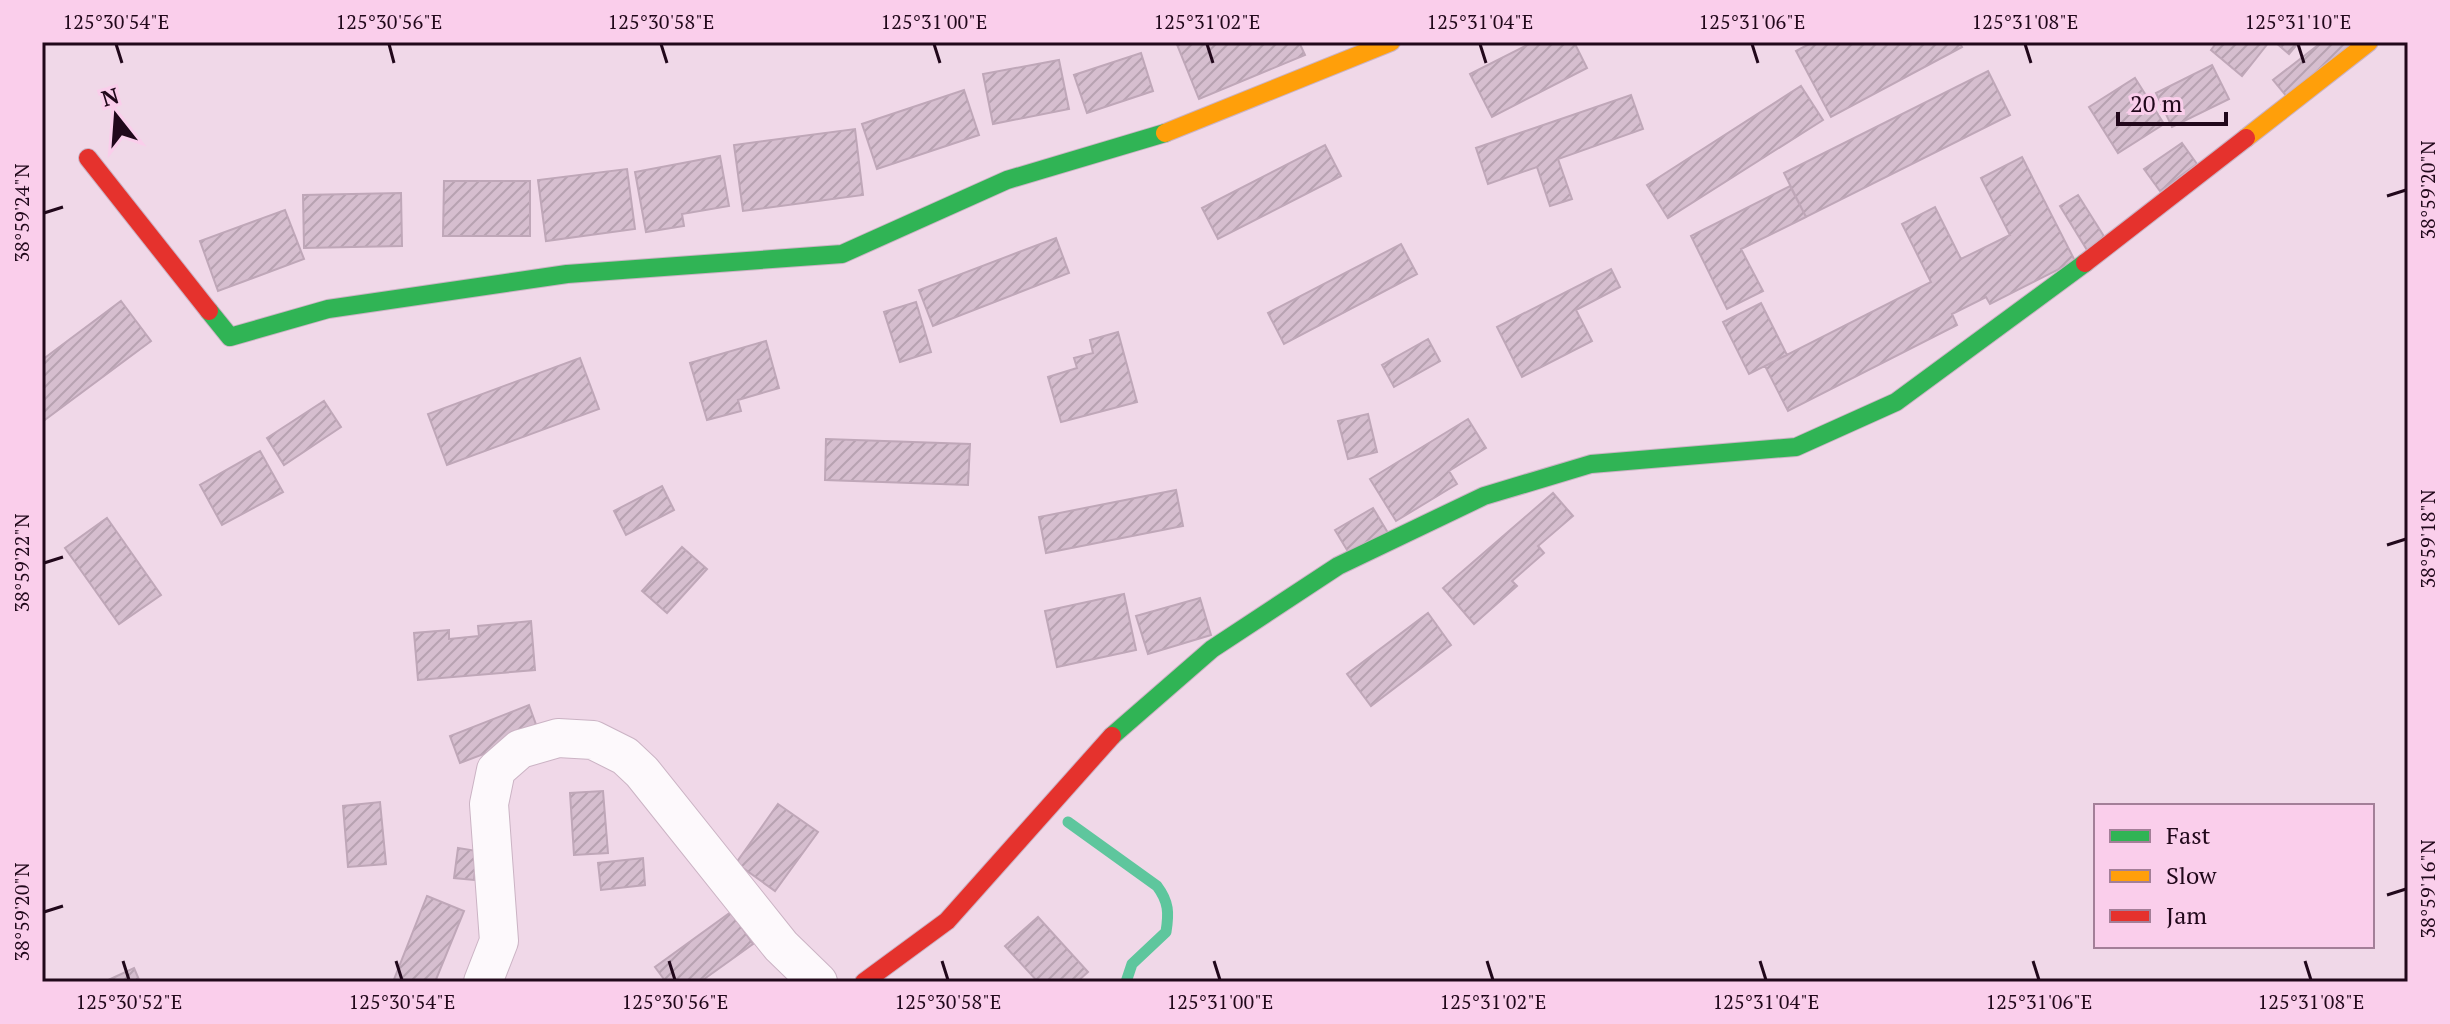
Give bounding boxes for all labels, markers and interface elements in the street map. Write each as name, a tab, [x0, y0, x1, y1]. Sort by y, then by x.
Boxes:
text: 125°30'54"E	[63, 8, 169, 35]
text: 125°30'56"E	[336, 8, 442, 35]
text: 125°30'58"E	[608, 8, 714, 35]
text: 125°31'00"E	[881, 8, 987, 35]
text: 125°31'02"E	[1154, 8, 1260, 35]
text: 125°31'04"E	[1427, 8, 1533, 35]
text: 125°31'06"E	[1699, 8, 1805, 35]
text: 125°31'08"E	[1972, 8, 2078, 35]
text: 125°31'10"E	[2245, 8, 2351, 35]
north arrow	[76, 76, 156, 156]
scale bar	[2118, 76, 2226, 126]
text: N	[98, 80, 123, 113]
text: 20 m	[2130, 87, 2182, 119]
text: 38°59'20"N	[2414, 140, 2441, 240]
text: 38°59'24"N	[8, 163, 35, 263]
text: 38°59'18"N	[2414, 489, 2441, 589]
text: 38°59'22"N	[8, 513, 35, 613]
legend	[2094, 804, 2374, 948]
text: Fast	[2166, 819, 2211, 851]
text: 38°59'16"N	[2414, 839, 2441, 939]
text: Slow	[2166, 859, 2217, 891]
text: 38°59'20"N	[8, 862, 35, 962]
text: Jam	[2166, 899, 2207, 931]
text: 125°30'52"E	[76, 988, 182, 1015]
text: 125°30'54"E	[349, 988, 455, 1015]
text: 125°30'56"E	[622, 988, 728, 1015]
text: 125°30'58"E	[895, 988, 1001, 1015]
text: 125°31'00"E	[1167, 988, 1273, 1015]
text: 125°31'02"E	[1440, 988, 1546, 1015]
text: 125°31'04"E	[1713, 988, 1819, 1015]
text: 125°31'06"E	[1986, 988, 2092, 1015]
text: 125°31'08"E	[2258, 988, 2364, 1015]

